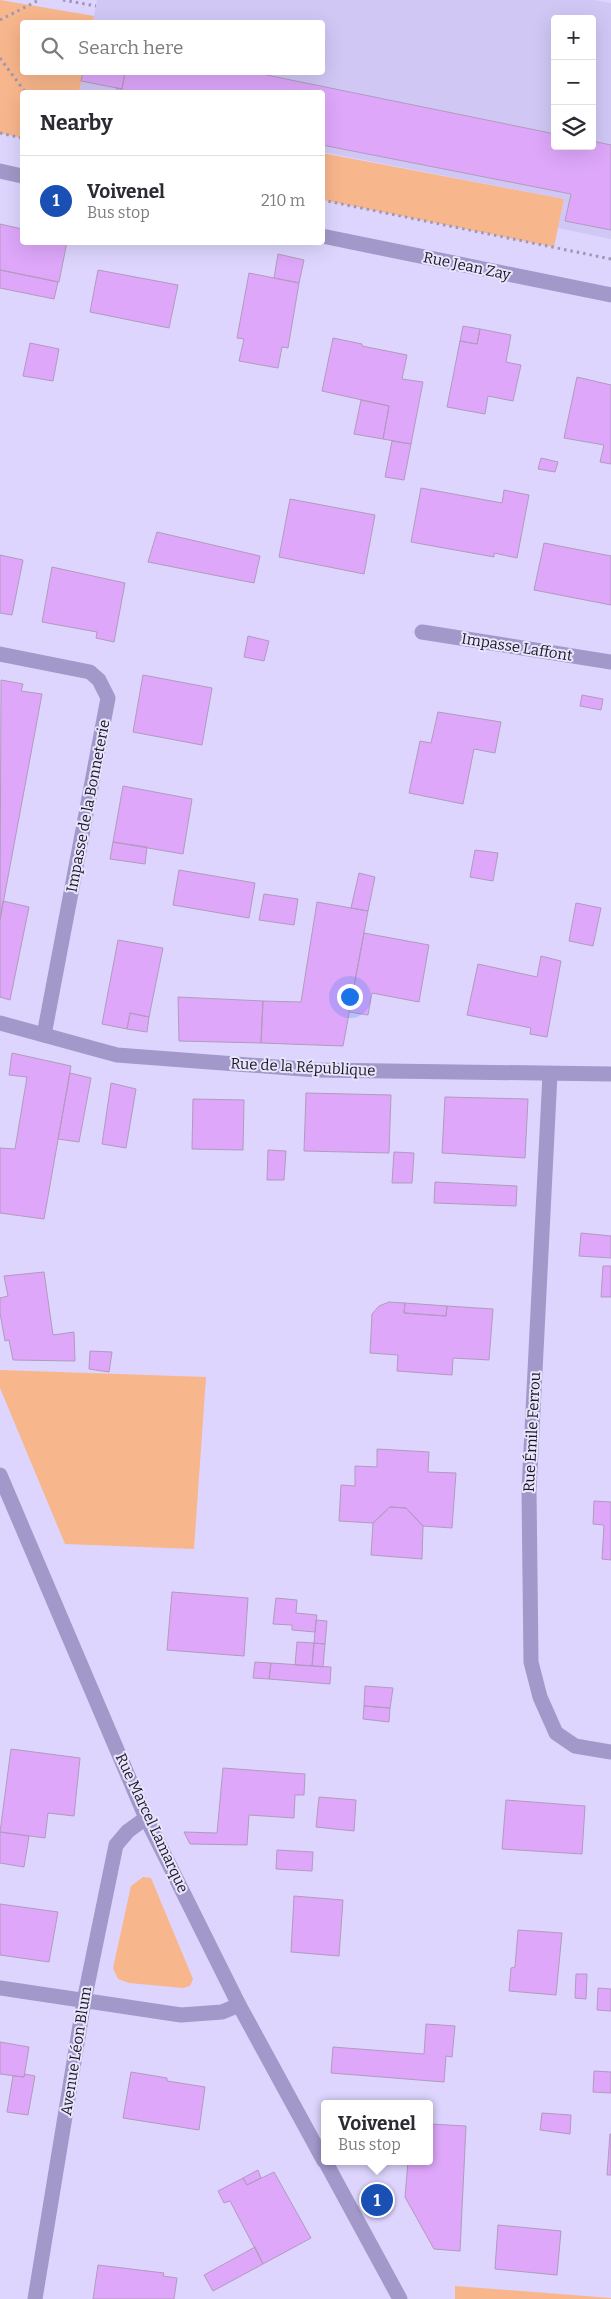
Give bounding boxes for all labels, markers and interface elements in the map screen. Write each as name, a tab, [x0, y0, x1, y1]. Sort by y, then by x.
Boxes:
map controls	[551, 15, 596, 150]
button: +	[551, 15, 596, 60]
search box	[20, 20, 325, 75]
icon: search	[38, 34, 66, 62]
text: Search here	[78, 36, 183, 59]
button: −	[551, 60, 596, 105]
button: layers	[551, 105, 596, 150]
text: Nearby	[40, 110, 113, 136]
text: Voivenel	[87, 180, 165, 203]
text: 1	[53, 191, 59, 210]
text: 210 m	[261, 191, 305, 210]
text: Bus stop	[87, 203, 150, 222]
street label: Rue Jean Zay	[422, 248, 512, 284]
street label: Impasse Laffont	[460, 629, 574, 665]
street label: Impasse de la Bonneterie	[62, 718, 114, 894]
your location	[337, 984, 363, 1010]
street label: Rue de la République	[230, 1054, 376, 1080]
street label: Rue Émile Ferrou	[520, 1372, 544, 1492]
street label: Rue Marcel Lamarque	[112, 1750, 192, 1896]
street label: Avenue Léon Blum	[57, 1984, 95, 2117]
popup	[321, 2100, 433, 2165]
text: Voivenel	[338, 2112, 416, 2135]
text: Bus stop	[338, 2135, 401, 2154]
pin: 1	[361, 2181, 393, 2219]

